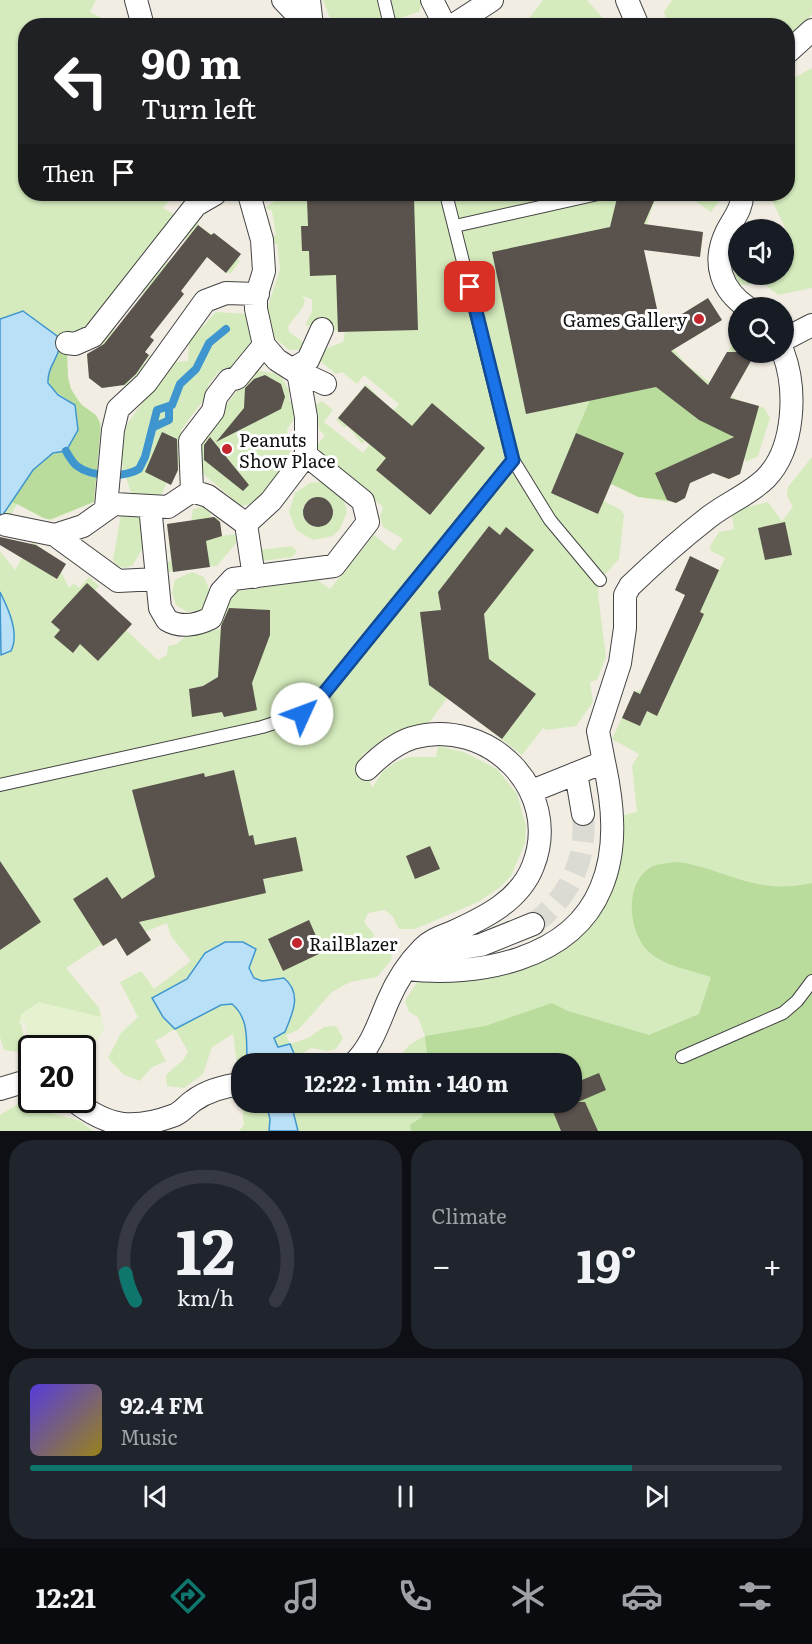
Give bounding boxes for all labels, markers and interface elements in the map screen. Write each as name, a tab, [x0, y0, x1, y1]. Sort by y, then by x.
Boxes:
text: 90 m	[141, 30, 241, 92]
icon: left	[42, 42, 120, 120]
text: Turn left	[141, 87, 256, 127]
text: Then	[42, 156, 95, 189]
icon: arrive	[107, 156, 140, 189]
map controls	[728, 219, 794, 363]
button: sound	[728, 219, 794, 285]
pin	[444, 261, 495, 312]
icon: arrive	[453, 270, 486, 303]
button: search	[728, 297, 794, 363]
place label: Games Gallery	[563, 306, 688, 333]
marker: Games Gallery	[692, 312, 706, 326]
place label: Peanuts Show Place	[239, 426, 336, 474]
marker: Peanuts Show Place	[220, 442, 234, 456]
position arrow	[270, 682, 334, 746]
place label: RailBlazer	[309, 930, 398, 957]
marker: RailBlazer	[290, 936, 304, 950]
speed limit sign: 20	[18, 1035, 96, 1113]
text: 12:22 · 1 min · 140 m	[305, 1066, 508, 1099]
text: Climate	[432, 1200, 507, 1230]
text: 12	[176, 1202, 235, 1294]
text: 19°	[577, 1230, 637, 1297]
text: −	[432, 1239, 451, 1288]
text: +	[763, 1239, 782, 1288]
text: km/h	[177, 1282, 234, 1314]
text: 92.4 FM	[120, 1388, 204, 1421]
text: Music	[120, 1421, 177, 1451]
icon: previous	[139, 1480, 172, 1513]
icon: pause	[389, 1480, 422, 1513]
icon: next	[640, 1480, 673, 1513]
icon: directions	[167, 1575, 209, 1617]
icon: music	[281, 1575, 323, 1617]
icon: phone	[394, 1575, 436, 1617]
icon: climate	[507, 1575, 549, 1617]
icon: car	[621, 1575, 663, 1617]
icon: filters	[734, 1575, 776, 1617]
text: 12:21	[36, 1576, 96, 1616]

